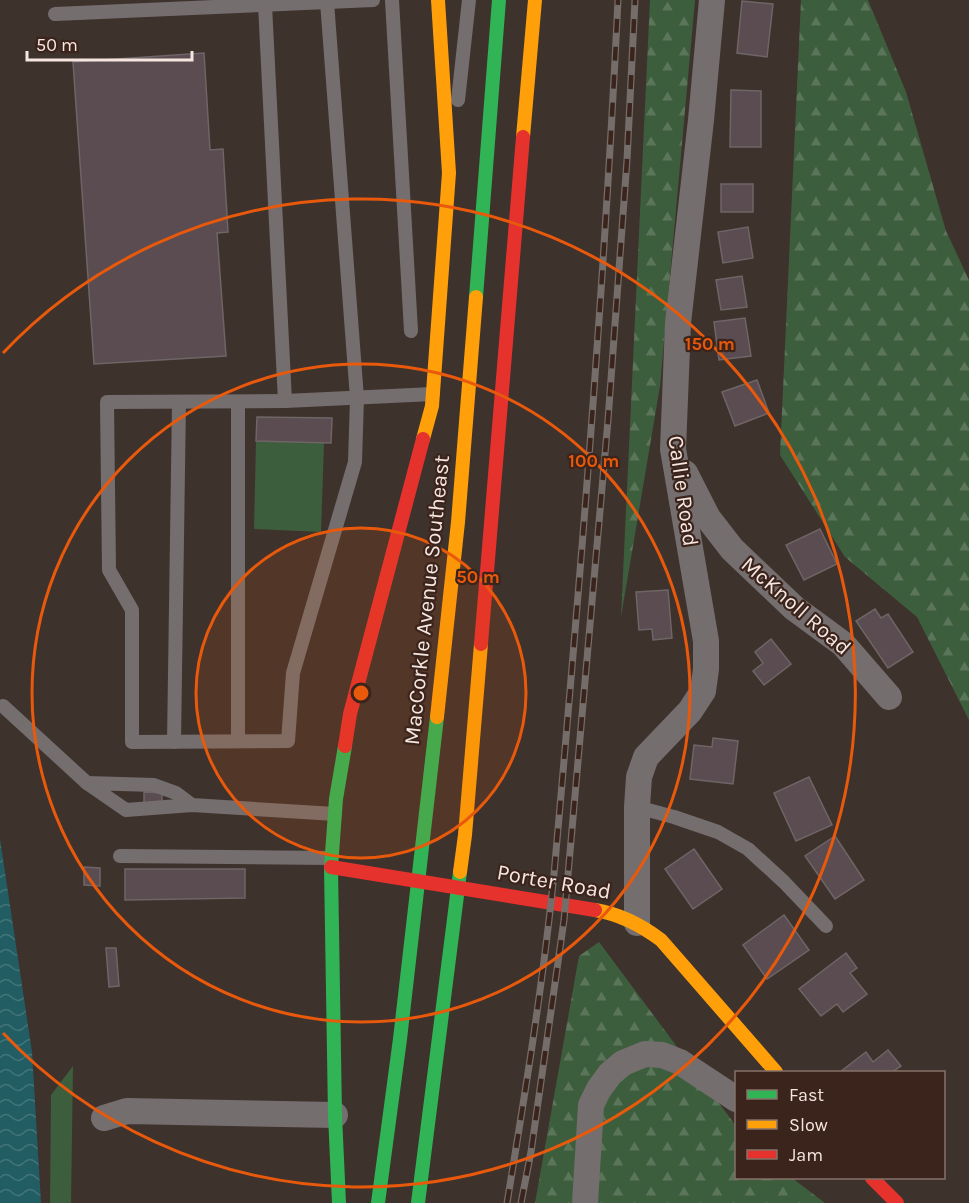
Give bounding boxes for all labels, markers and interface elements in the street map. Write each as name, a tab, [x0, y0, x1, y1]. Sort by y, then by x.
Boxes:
scale bar	[27, 24, 192, 62]
text: 50 m	[36, 34, 78, 56]
text: 150 m	[685, 333, 735, 355]
street label: Callie Road	[662, 434, 704, 548]
text: 100 m	[569, 450, 619, 472]
street label: MacCorkle Avenue Southeast	[399, 454, 455, 746]
street label: McKnoll Road	[736, 551, 856, 661]
text: 50 m	[456, 566, 500, 588]
centre of rings	[351, 683, 371, 703]
street label: Porter Road	[495, 859, 613, 905]
legend	[735, 1071, 945, 1179]
text: Fast	[789, 1084, 824, 1106]
text: Slow	[789, 1114, 828, 1136]
text: Jam	[789, 1144, 823, 1166]

